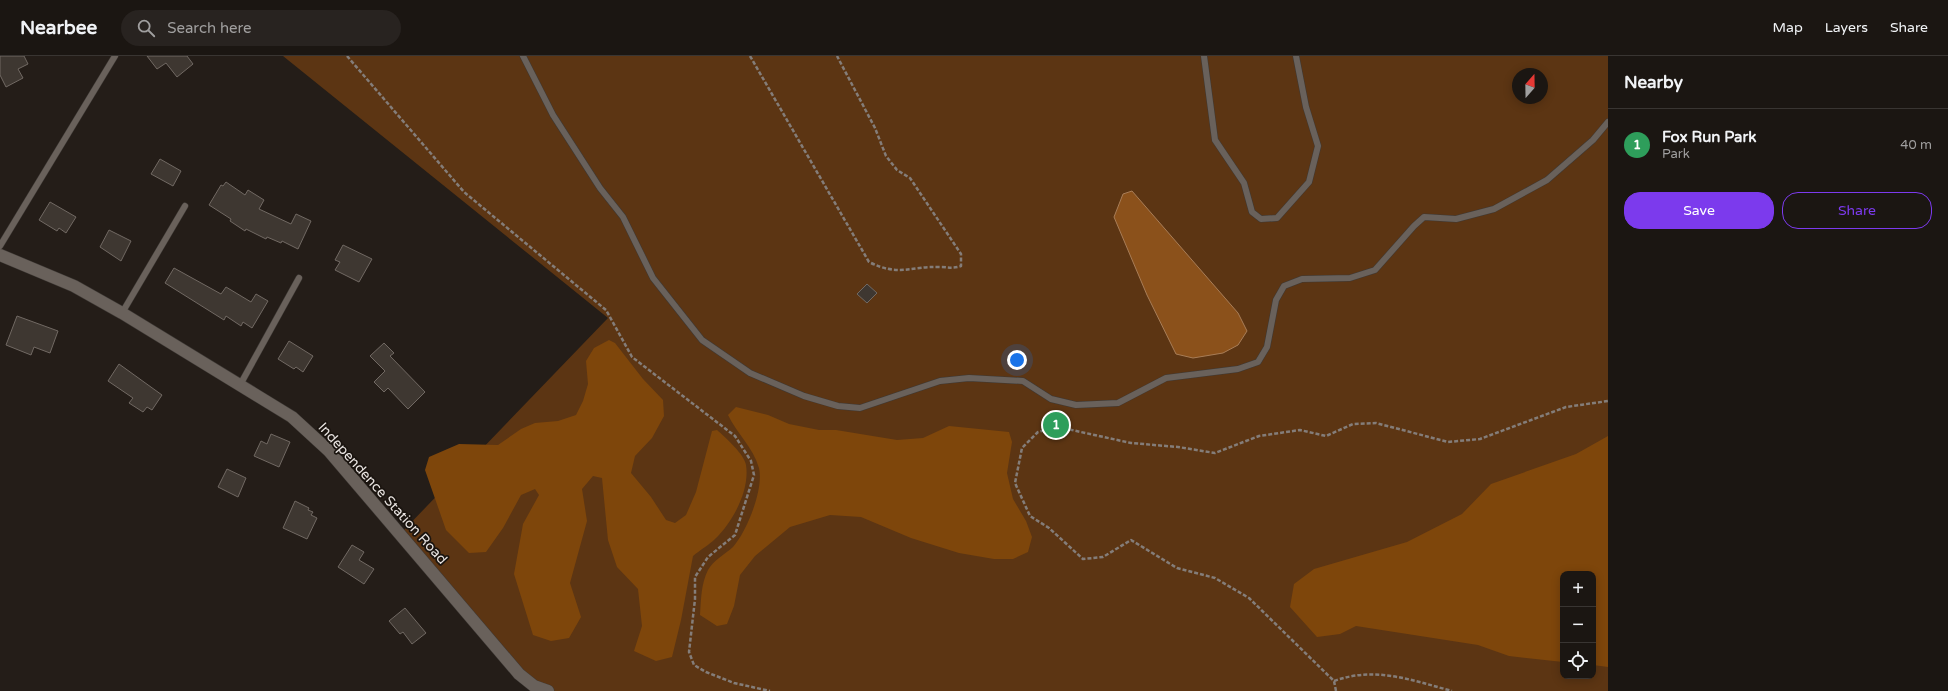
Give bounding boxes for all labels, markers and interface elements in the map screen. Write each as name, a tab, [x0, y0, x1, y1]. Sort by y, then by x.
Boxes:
search box	[121, 10, 401, 46]
text: Nearbee	[20, 17, 97, 39]
icon: search	[135, 17, 157, 39]
text: Search here	[167, 19, 252, 37]
text: Map	[1773, 19, 1803, 36]
text: Layers	[1825, 19, 1868, 36]
text: Share	[1890, 19, 1928, 36]
north arrow	[1512, 68, 1548, 104]
text: Nearby	[1624, 72, 1683, 93]
text: Fox Run Park	[1662, 128, 1756, 146]
text: 1	[1633, 137, 1641, 153]
text: 40 m	[1900, 137, 1932, 153]
text: Park	[1662, 146, 1690, 162]
button: Save	[1624, 192, 1774, 229]
button: Share	[1782, 192, 1932, 229]
your location	[1007, 350, 1027, 370]
pin: 1	[1043, 410, 1069, 440]
street label: Independence Station Road	[315, 419, 451, 568]
map controls	[1560, 571, 1596, 679]
button: +	[1560, 571, 1596, 607]
button: −	[1560, 607, 1596, 643]
button: locate	[1560, 643, 1596, 679]

